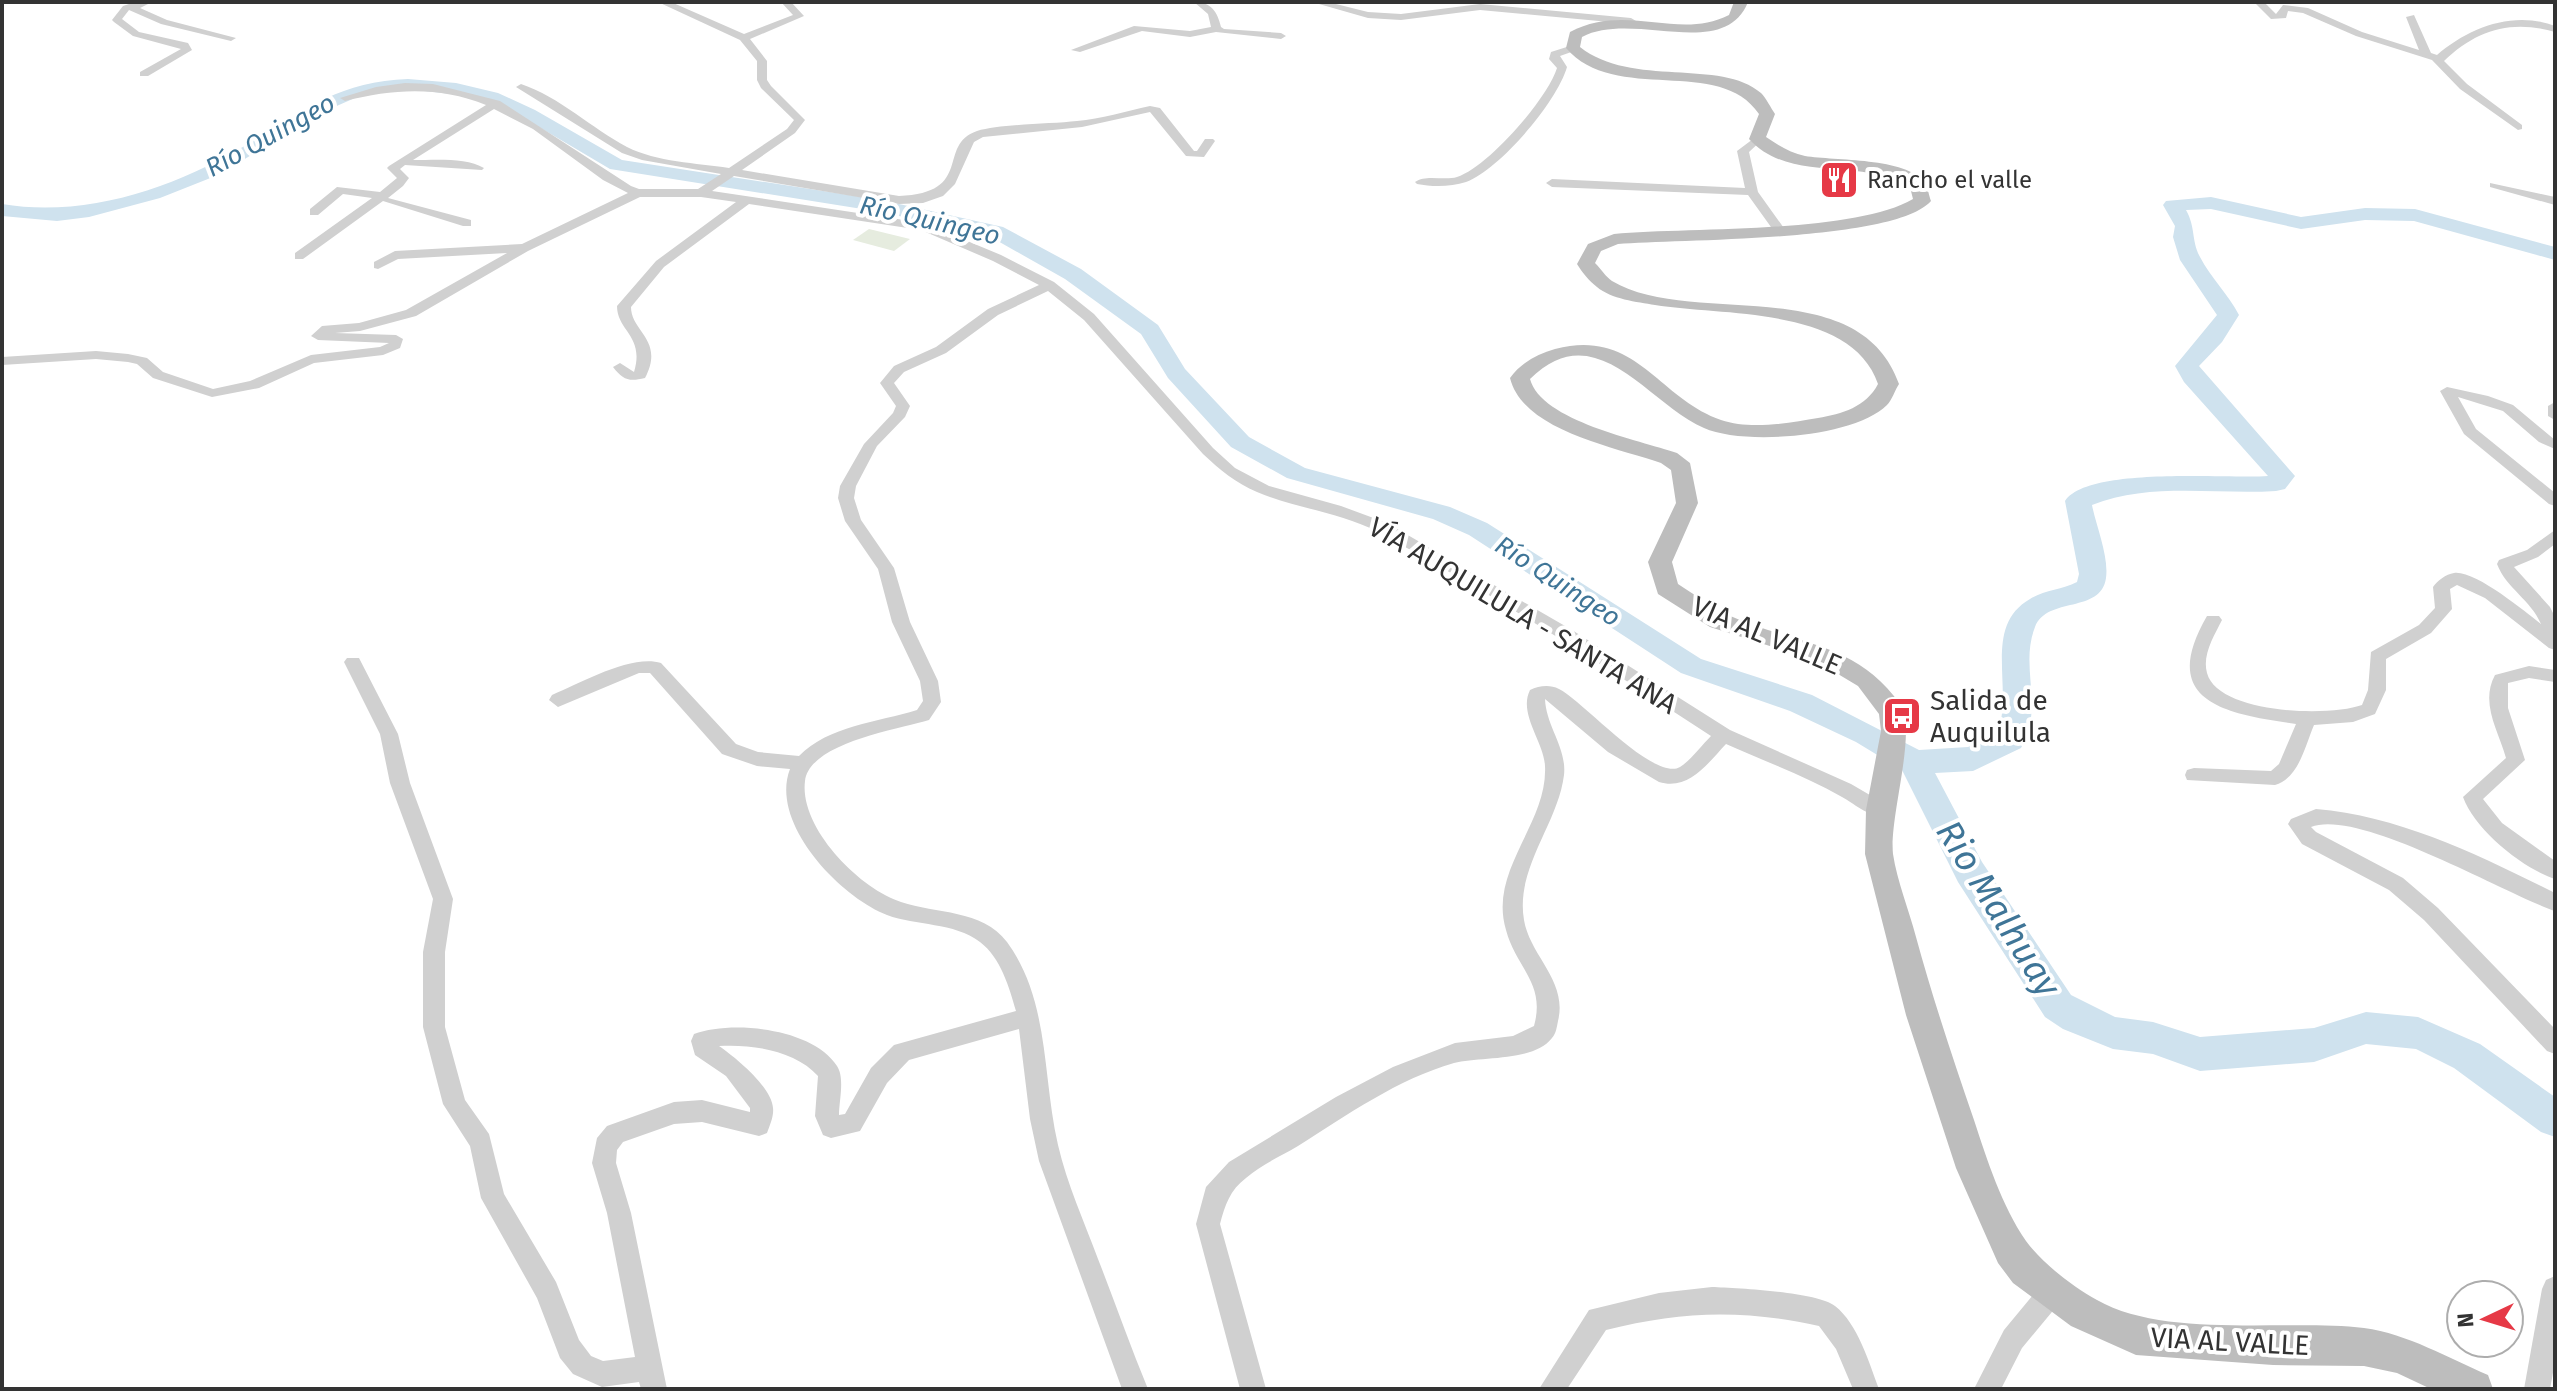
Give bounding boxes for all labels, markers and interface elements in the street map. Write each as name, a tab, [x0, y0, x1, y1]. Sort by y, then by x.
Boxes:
water label: Río Quingeo	[200, 87, 340, 184]
restaurant icon: Rancho el valle	[1818, 159, 1860, 201]
place label: Rancho el valle	[1867, 166, 2032, 194]
water label: Río Quingeo	[857, 189, 1003, 252]
street label: VÍA AUQUILULA - SANTA ANA	[1363, 510, 1683, 721]
water label: Río Quingeo	[1489, 529, 1626, 633]
street label: VIA AL VALLE	[1687, 589, 1846, 682]
place label: Salida de Auquilula	[1930, 684, 2051, 749]
bus stop icon: Salida de Auquilula	[1881, 695, 1923, 737]
water label: Rio Malhuay	[1927, 812, 2071, 1006]
north arrow	[2445, 1279, 2525, 1359]
text: N	[2452, 1312, 2480, 1329]
street label: VIA AL VALLE	[2150, 1321, 2310, 1362]

